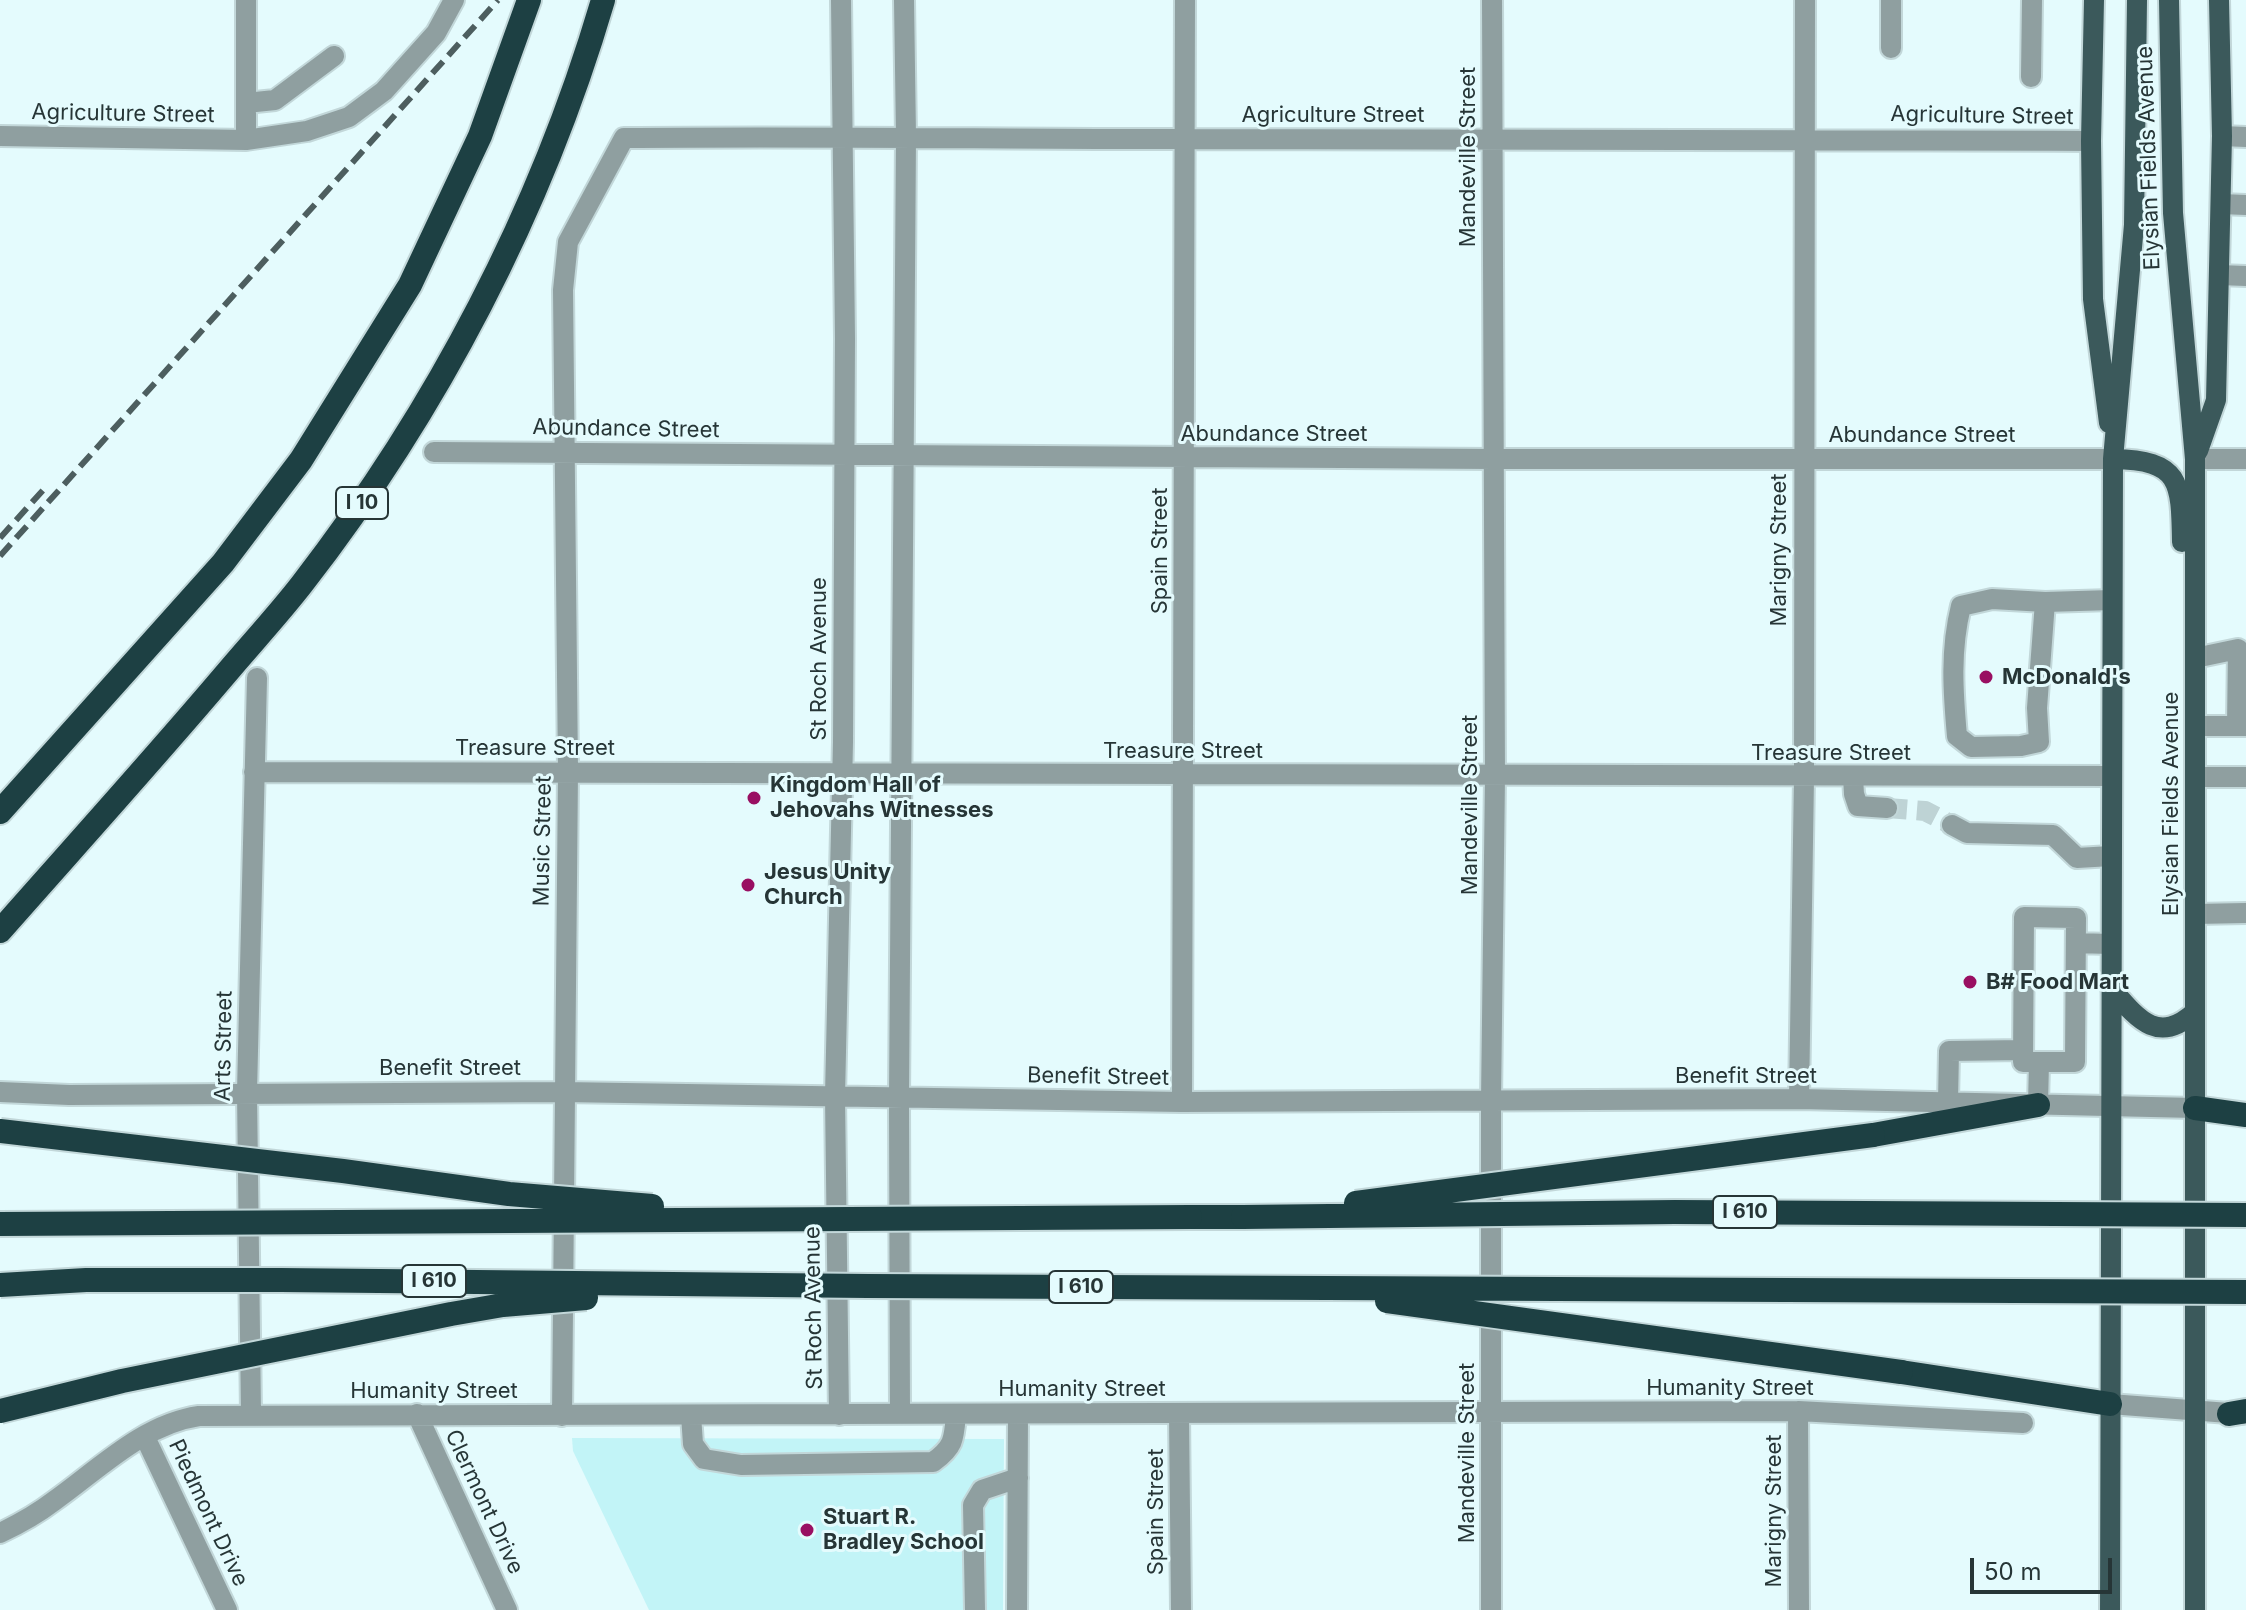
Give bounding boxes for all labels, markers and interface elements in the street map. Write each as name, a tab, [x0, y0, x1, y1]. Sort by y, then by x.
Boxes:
street label: Elysian Fields Avenue	[2132, 45, 2166, 271]
street label: Mandeville Street	[1455, 67, 1481, 247]
street label: Agriculture Street	[31, 99, 215, 129]
street label: Agriculture Street	[1890, 101, 2074, 131]
street label: Agriculture Street	[1241, 102, 1425, 128]
street label: Abundance Street	[532, 414, 720, 444]
street label: Abundance Street	[1180, 421, 1368, 447]
street label: Abundance Street	[1828, 422, 2016, 448]
street label: Marigny Street	[1766, 474, 1792, 626]
road number: I 10	[336, 487, 388, 519]
street label: Spain Street	[1147, 488, 1173, 614]
street label: St Roch Avenue	[806, 577, 832, 741]
place label: McDonald's	[2002, 664, 2131, 690]
marker: McDonald's	[1977, 668, 1995, 686]
street label: Elysian Fields Avenue	[2158, 692, 2184, 916]
street label: Mandeville Street	[1457, 715, 1483, 895]
street label: Treasure Street	[455, 735, 615, 761]
street label: Treasure Street	[1103, 738, 1263, 764]
street label: Treasure Street	[1751, 740, 1911, 766]
place label: Kingdom Hall of Jehovahs Witnesses	[770, 772, 993, 824]
street label: Music Street	[529, 775, 557, 907]
marker: Kingdom Hall of Jehovahs Witnesses	[745, 789, 763, 807]
place label: Jesus Unity Church	[764, 859, 891, 910]
marker: Jesus Unity Church	[739, 876, 757, 894]
place label: B# Food Mart	[1986, 969, 2129, 995]
marker: B# Food Mart	[1961, 973, 1979, 991]
street label: Arts Street	[210, 990, 238, 1102]
street label: Benefit Street	[379, 1055, 521, 1081]
street label: Benefit Street	[1027, 1063, 1169, 1091]
street label: Benefit Street	[1675, 1063, 1817, 1089]
road number: I 610	[1713, 1196, 1777, 1228]
street label: St Roch Avenue	[799, 1226, 829, 1390]
road number: I 610	[402, 1265, 466, 1297]
road number: I 610	[1049, 1271, 1113, 1303]
street label: Mandeville Street	[1454, 1363, 1480, 1543]
street label: Humanity Street	[1646, 1375, 1814, 1401]
street label: Humanity Street	[998, 1376, 1166, 1402]
street label: Humanity Street	[350, 1378, 518, 1404]
street label: Clermont Drive	[439, 1426, 529, 1578]
street label: Piedmont Drive	[162, 1435, 254, 1591]
street label: Marigny Street	[1761, 1435, 1787, 1587]
street label: Spain Street	[1143, 1449, 1169, 1575]
place label: Stuart R. Bradley School	[823, 1504, 984, 1556]
marker: Stuart R. Bradley School	[798, 1521, 816, 1539]
scale bar	[1974, 1542, 2116, 1592]
text: 50 m	[1984, 1557, 2042, 1586]

